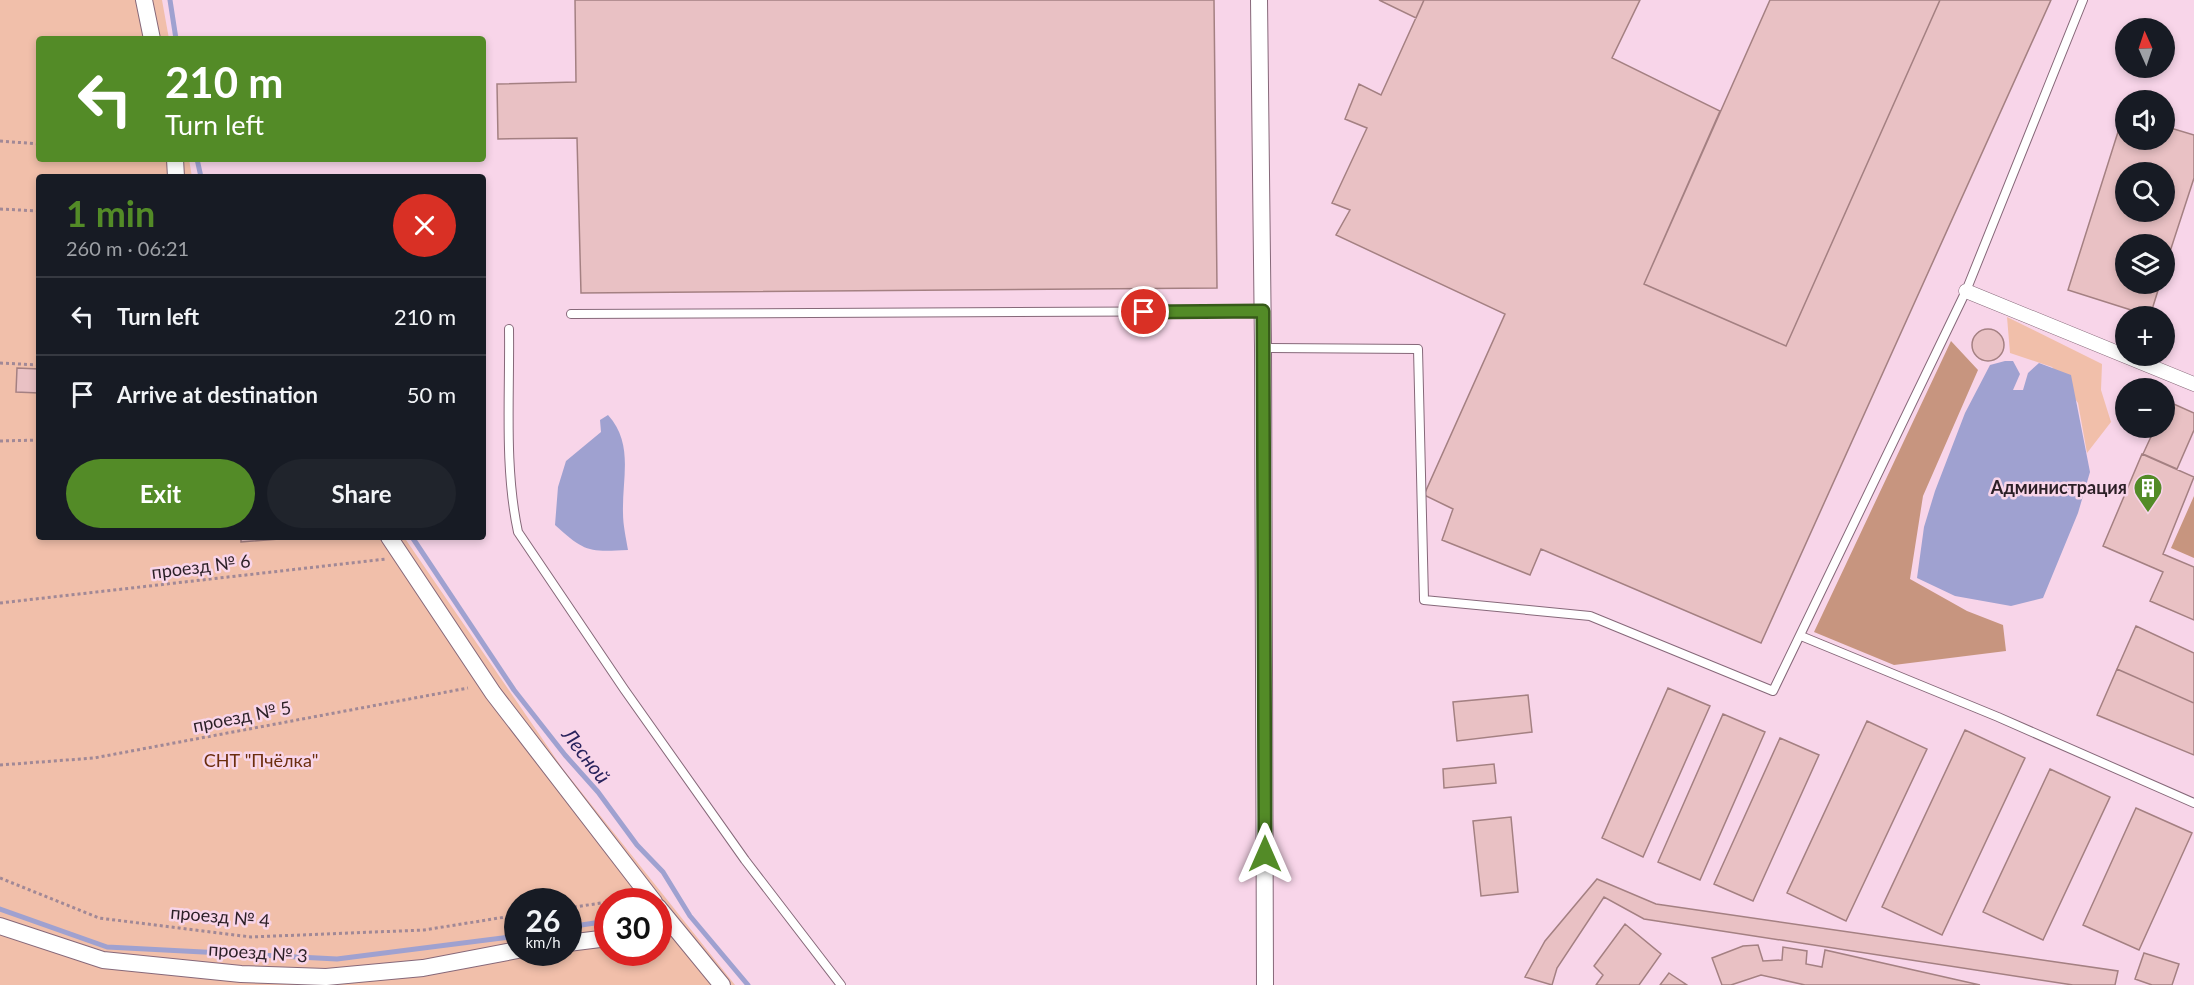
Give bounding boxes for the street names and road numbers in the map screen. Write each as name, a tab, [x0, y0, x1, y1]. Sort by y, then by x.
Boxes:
street label: проезд № 6	[150, 549, 252, 583]
street label: проезд № 5	[191, 696, 293, 736]
street label: проезд № 4	[170, 901, 271, 931]
street label: проезд № 3	[208, 938, 308, 966]

